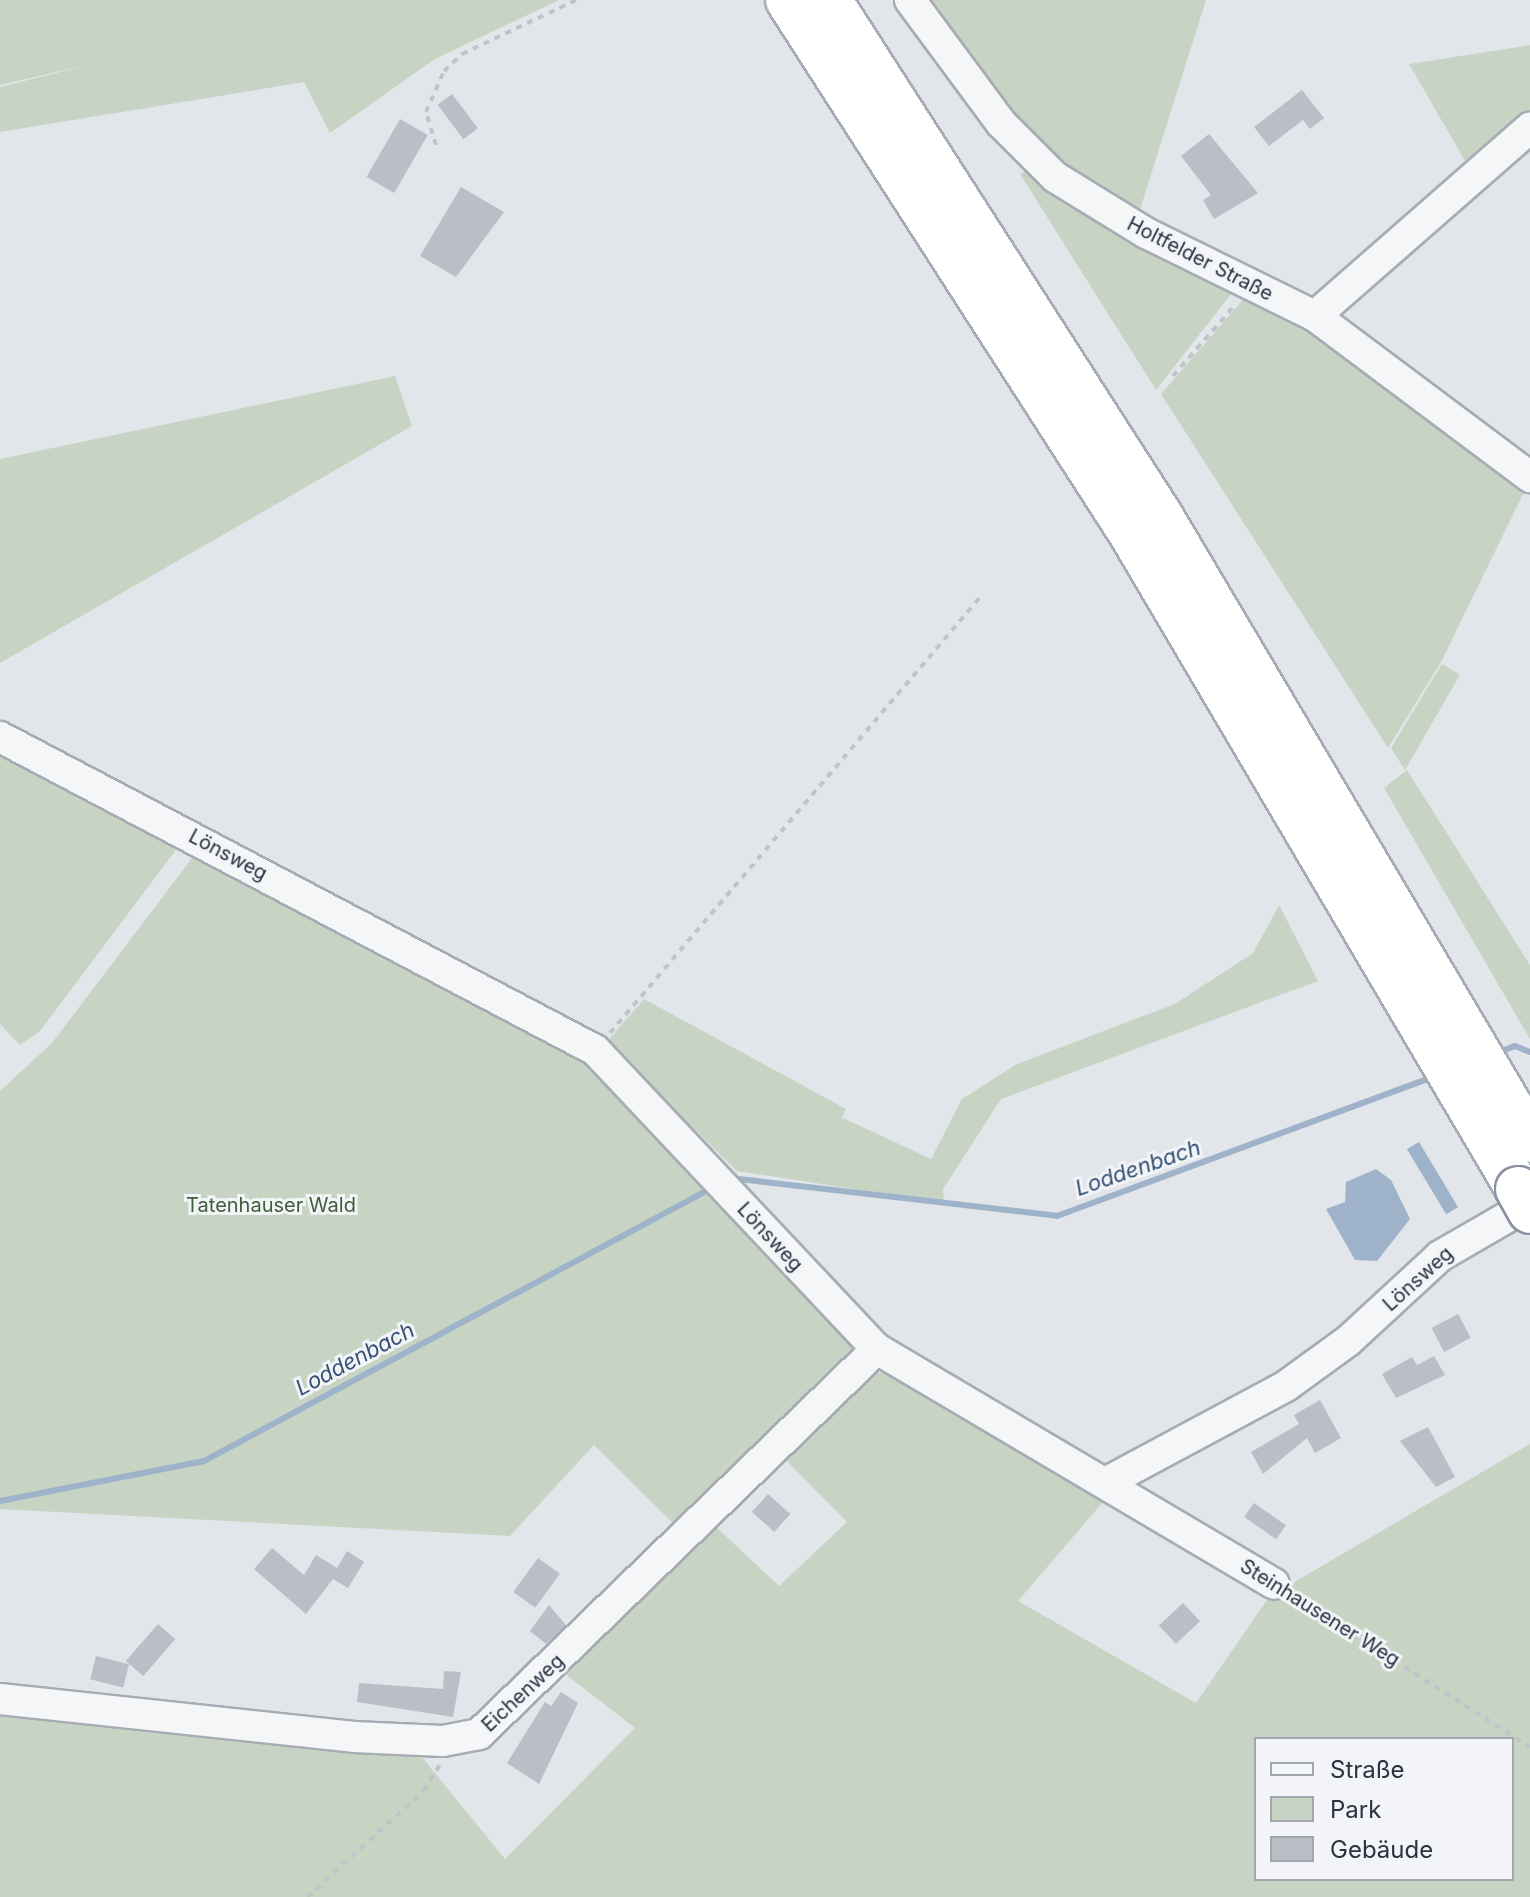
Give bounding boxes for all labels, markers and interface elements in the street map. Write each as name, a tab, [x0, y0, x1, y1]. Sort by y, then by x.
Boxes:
street label: Holtfelder Straße	[1123, 212, 1277, 306]
street label: Lönsweg	[185, 824, 271, 886]
water label: Loddenbach	[1072, 1134, 1204, 1202]
park label: Tatenhauser Wald	[186, 1193, 356, 1217]
street label: Lönsweg	[732, 1198, 808, 1276]
street label: Lönsweg	[1378, 1241, 1458, 1317]
water label: Loddenbach	[291, 1317, 419, 1401]
street label: Steinhausener Weg	[1236, 1554, 1404, 1672]
street label: Eichenweg	[477, 1649, 569, 1737]
legend	[1254, 1737, 1514, 1881]
text: Straße	[1330, 1755, 1405, 1784]
text: Park	[1330, 1795, 1381, 1824]
text: Gebäude	[1330, 1835, 1433, 1864]

